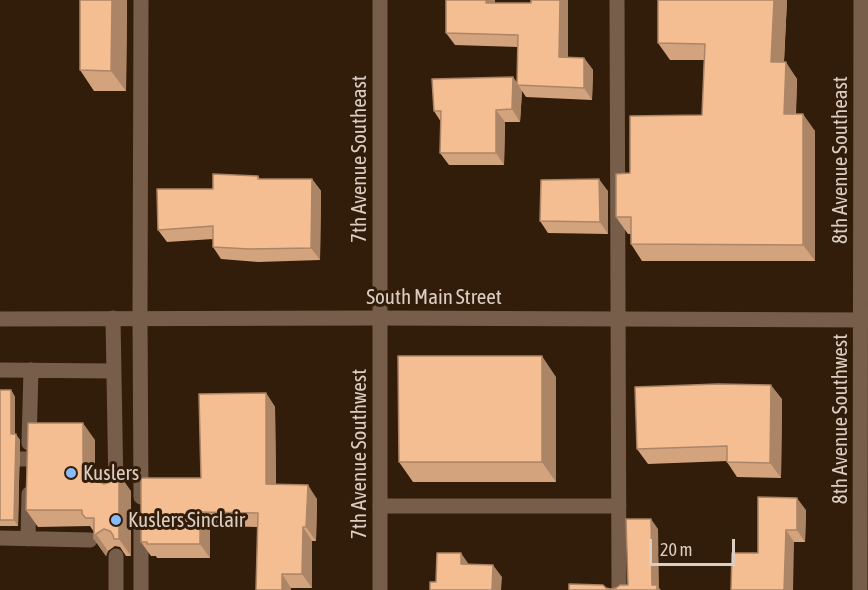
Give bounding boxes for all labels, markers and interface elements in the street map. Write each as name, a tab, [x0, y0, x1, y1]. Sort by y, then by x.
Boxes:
street label: 7th Avenue Southeast	[346, 75, 372, 243]
street label: 8th Avenue Southeast	[827, 76, 853, 244]
street label: South Main Street	[366, 284, 502, 310]
street label: 8th Avenue Southwest	[827, 334, 853, 504]
street label: 7th Avenue Southwest	[346, 369, 372, 539]
place label: Kuslers	[83, 460, 139, 486]
marker: Kuslers	[64, 466, 78, 480]
place label: Kuslers Sinclair	[128, 507, 245, 533]
marker: Kuslers Sinclair	[109, 513, 123, 527]
scale bar	[652, 527, 738, 565]
text: 20 m	[660, 539, 692, 560]

